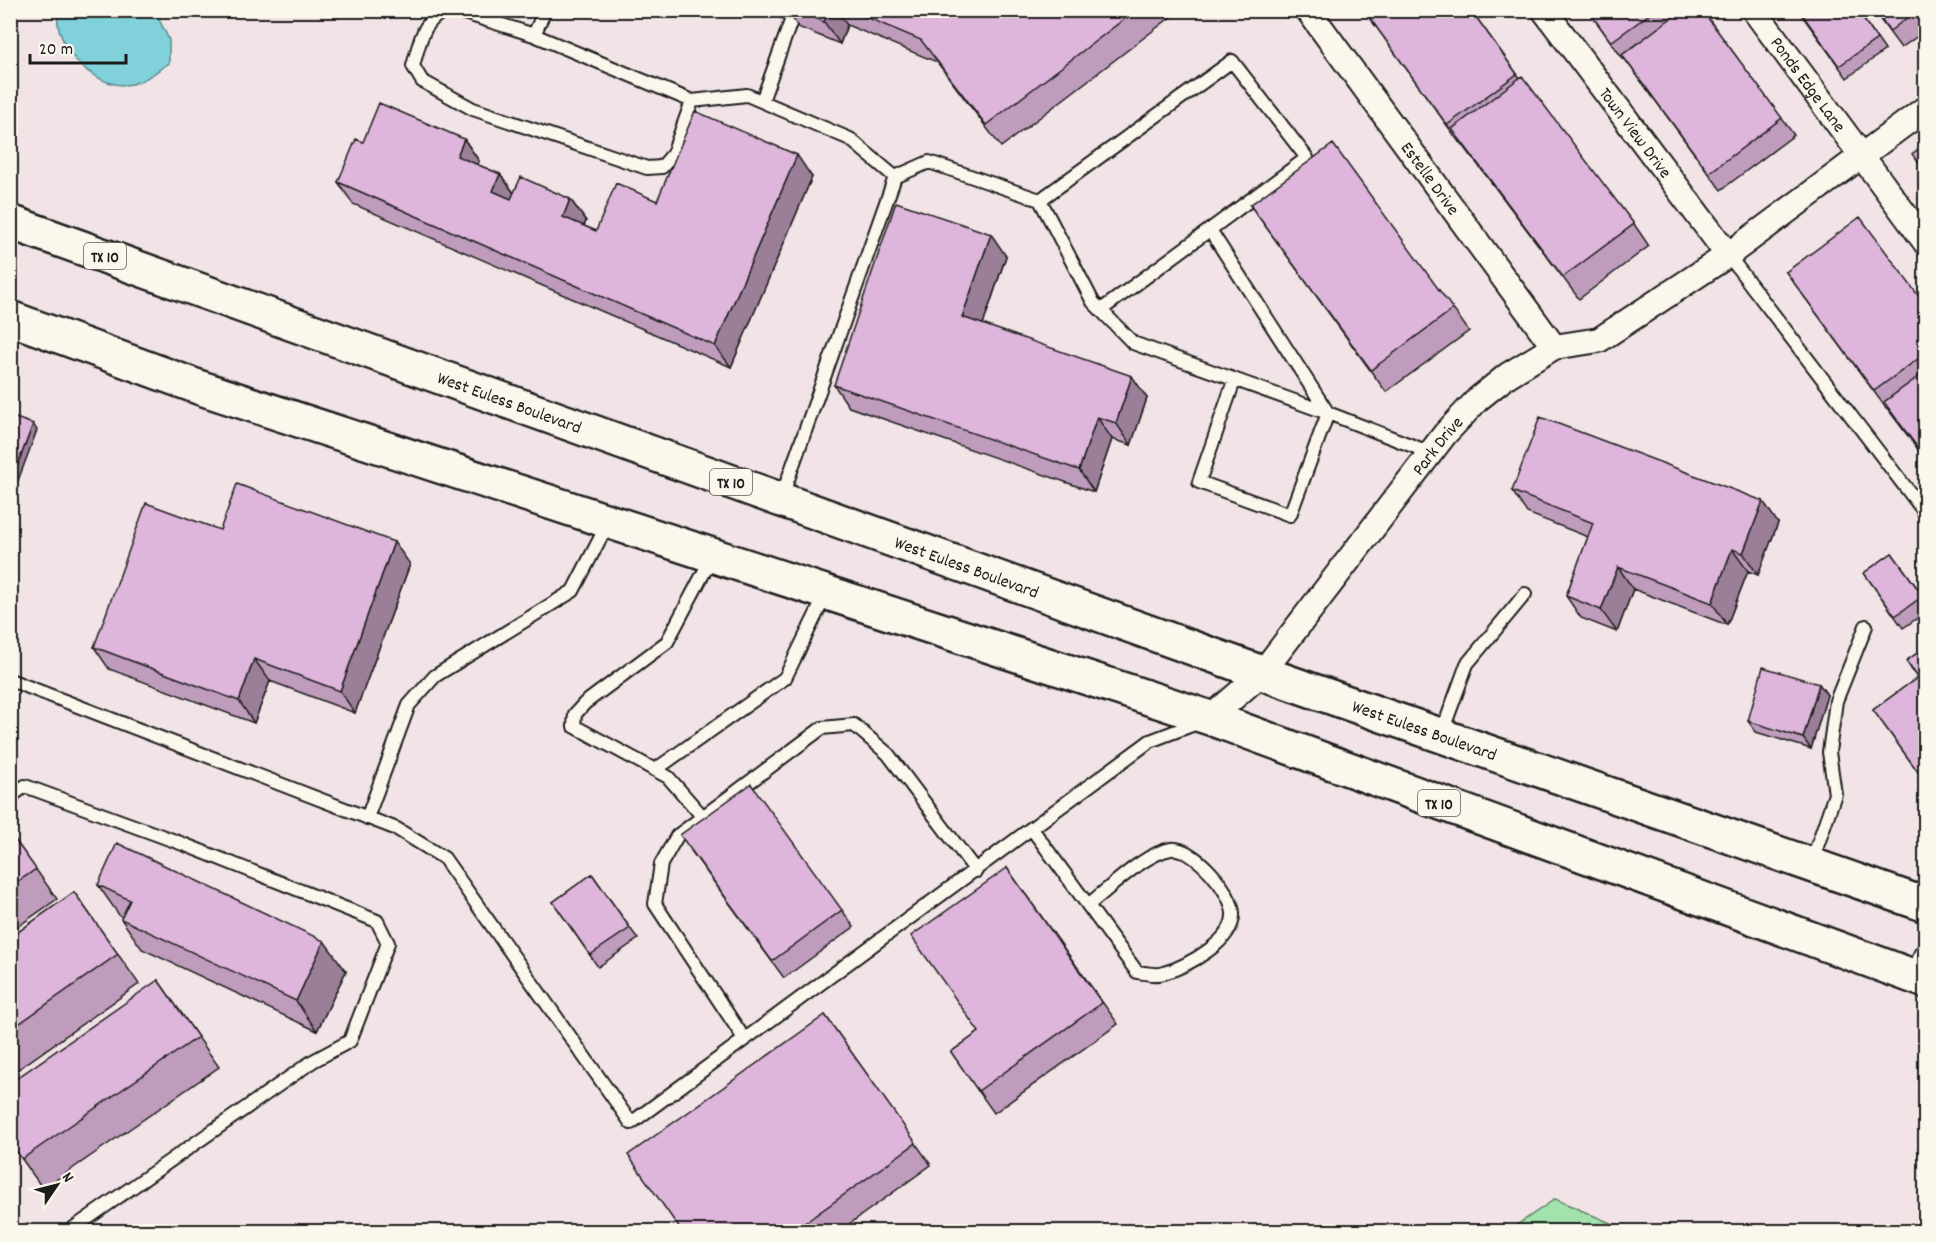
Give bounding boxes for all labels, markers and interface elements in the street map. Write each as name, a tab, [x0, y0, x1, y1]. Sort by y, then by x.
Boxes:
scale bar	[30, 27, 126, 65]
street label: Ponds Edge Lane	[1763, 32, 1850, 139]
text: 20 m	[39, 38, 73, 63]
street label: Town View Drive	[1591, 83, 1676, 185]
street label: Estelle Drive	[1393, 137, 1464, 222]
road number: TX 10	[84, 243, 126, 269]
street label: West Euless Boulevard	[433, 367, 584, 442]
street label: Park Drive	[1408, 412, 1470, 482]
road number: TX 10	[710, 469, 752, 495]
street label: West Euless Boulevard	[890, 532, 1042, 606]
street label: West Euless Boulevard	[1348, 695, 1500, 769]
road number: TX 10	[1418, 790, 1460, 816]
north arrow	[27, 1155, 87, 1215]
text: N	[56, 1168, 79, 1188]

